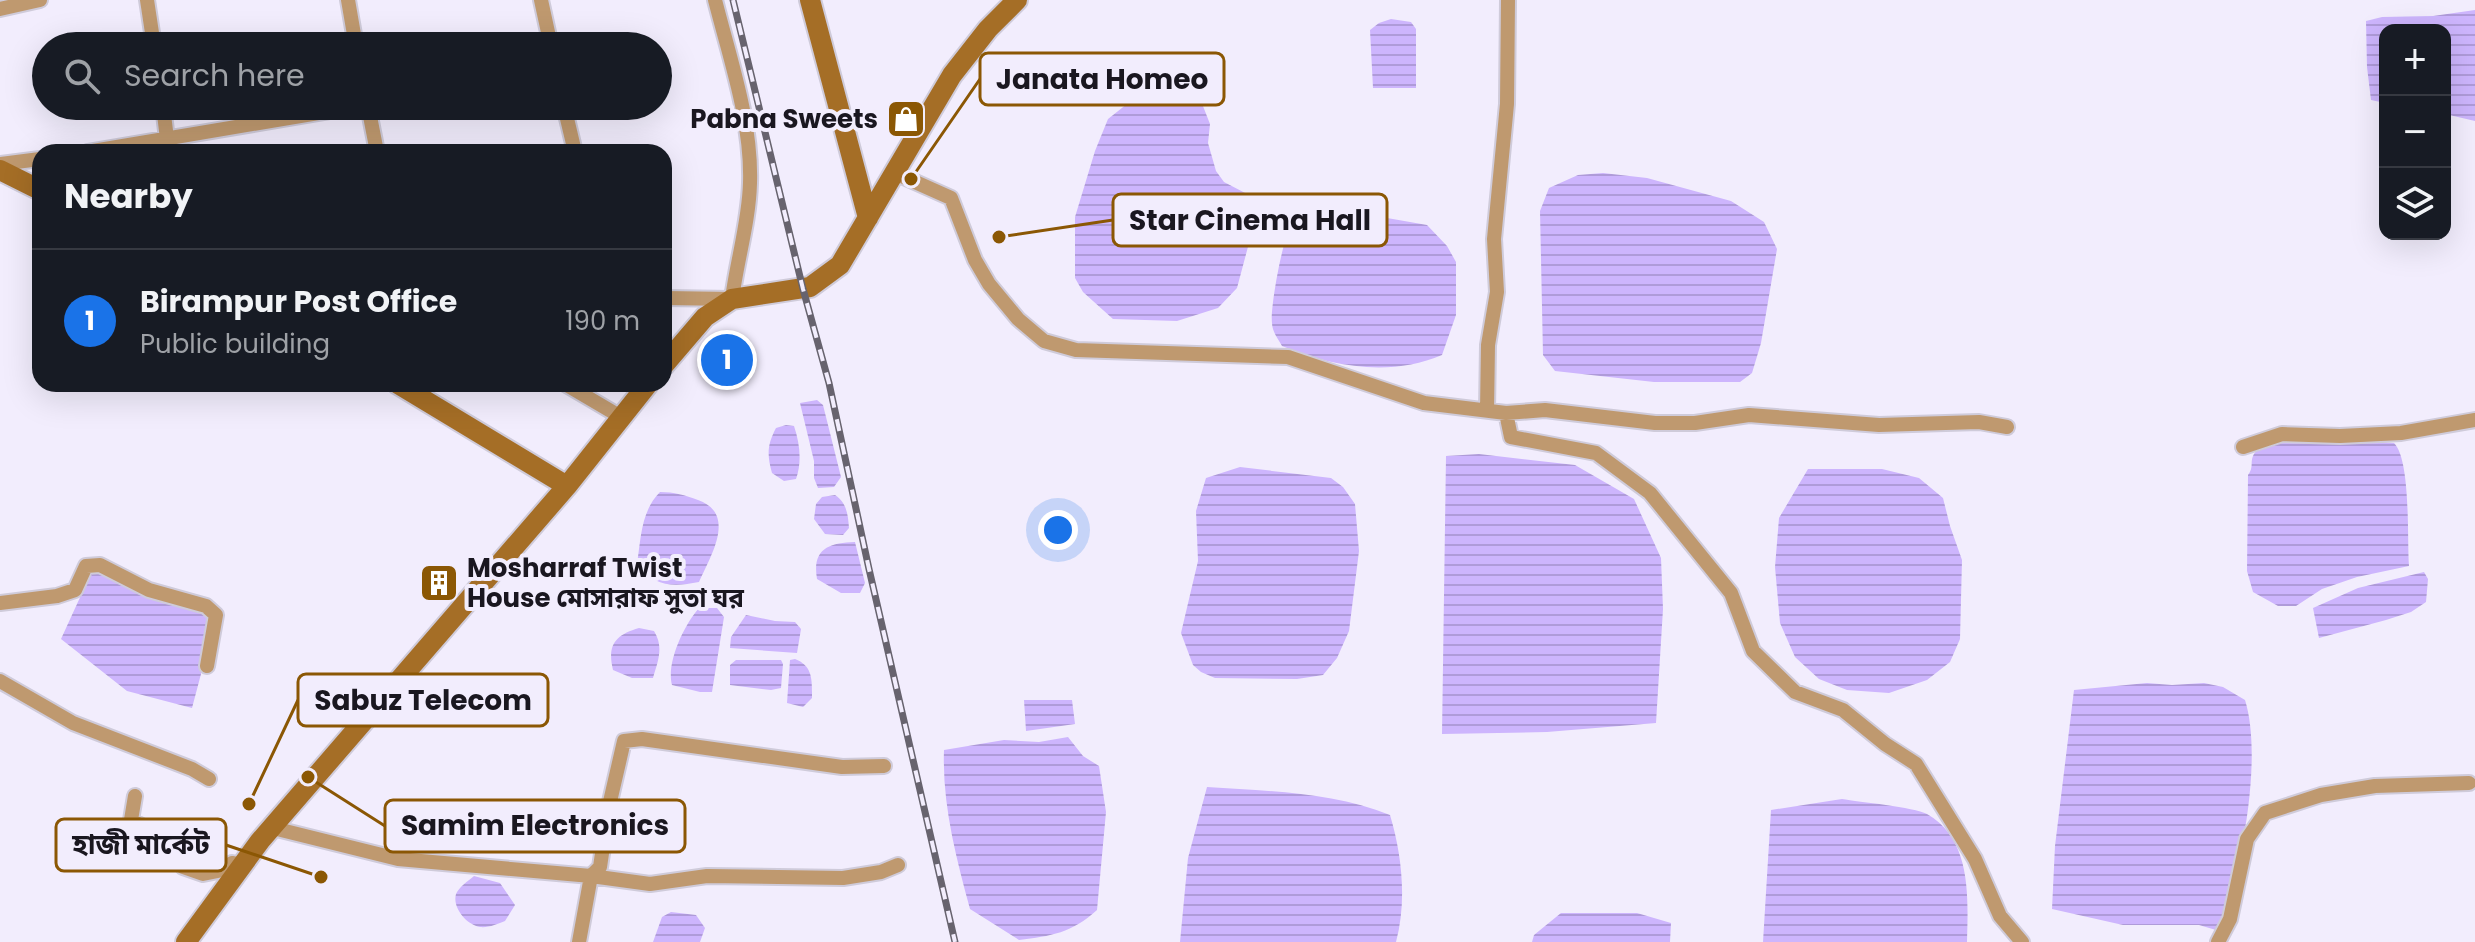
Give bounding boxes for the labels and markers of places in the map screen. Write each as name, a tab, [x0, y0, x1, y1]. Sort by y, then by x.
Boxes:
callout: Janata Homeo	[980, 53, 1224, 105]
shop icon: Pabna Sweets	[885, 98, 927, 140]
place label: Pabna Sweets	[690, 101, 878, 137]
callout: Star Cinema Hall	[1113, 194, 1387, 246]
pin: 1	[701, 330, 753, 390]
place label: Mosharraf Twist House মোসারাফ সুতা ঘর	[467, 550, 744, 616]
building icon: Mosharraf Twist House মোসারাফ সুতা ঘর	[418, 562, 460, 604]
callout: Sabuz Telecom	[298, 674, 548, 726]
callout: Samim Electronics	[385, 800, 685, 852]
callout: হাজী মার্কেট	[56, 819, 226, 871]

